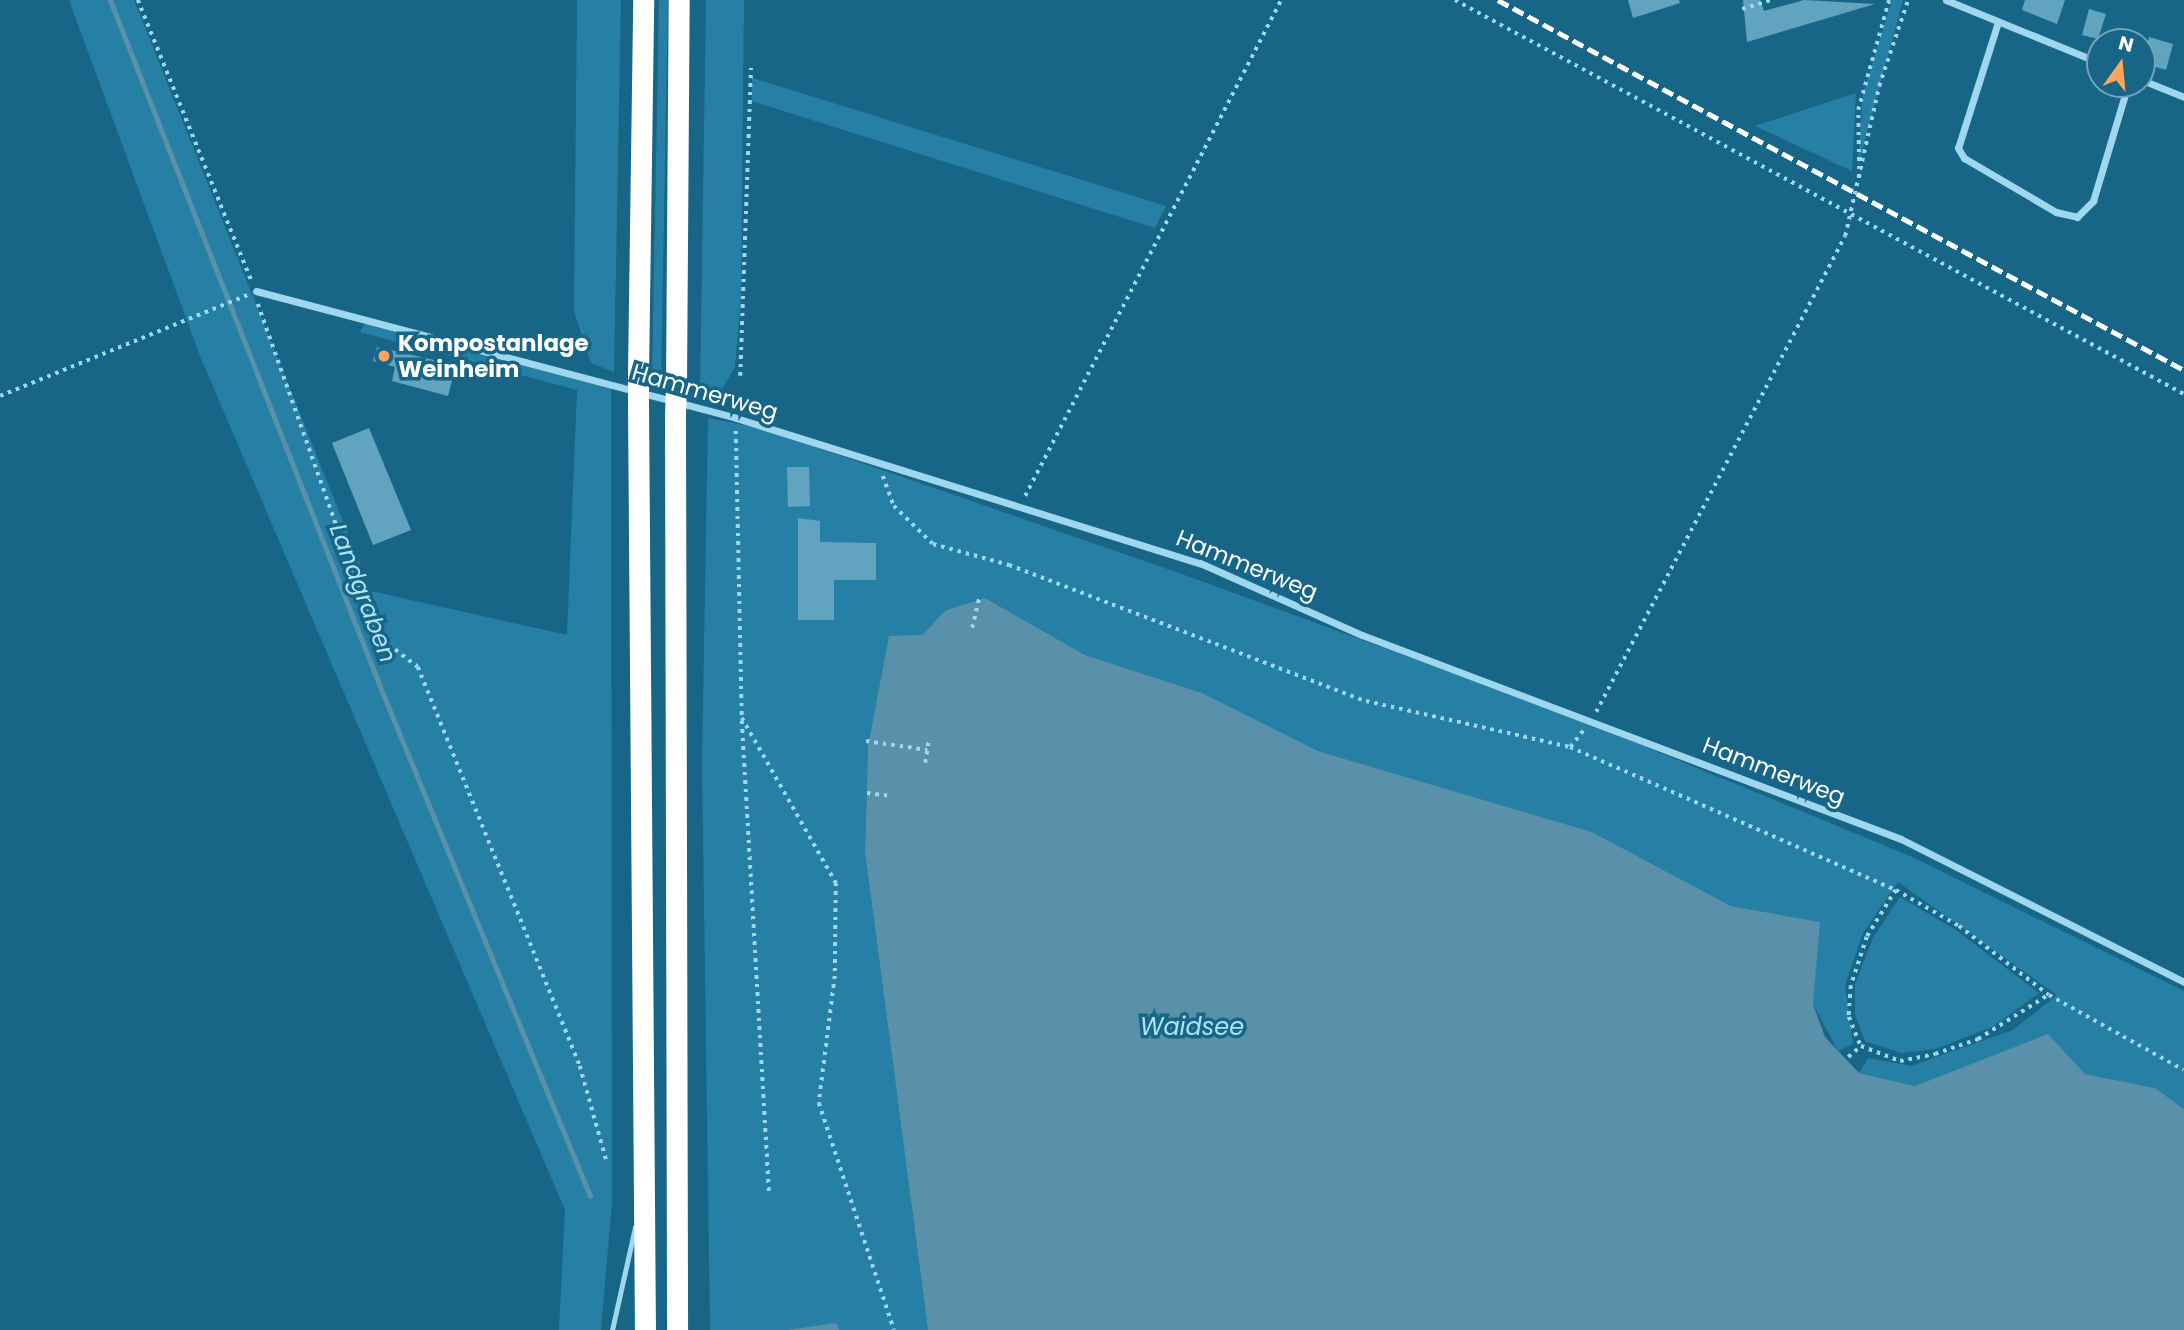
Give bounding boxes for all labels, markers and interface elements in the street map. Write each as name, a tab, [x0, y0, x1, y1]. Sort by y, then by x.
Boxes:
north arrow	[2086, 28, 2156, 98]
text: N	[2116, 29, 2136, 59]
place label: Kompostanlage Weinheim	[398, 329, 589, 383]
marker: Kompostanlage Weinheim	[376, 348, 392, 364]
street label: Hammerweg	[629, 358, 781, 426]
water label: Landgraben	[323, 520, 403, 666]
street label: Hammerweg	[1172, 524, 1322, 606]
street label: Hammerweg	[1699, 731, 1849, 811]
water label: Waidsee	[1140, 1013, 1244, 1041]

